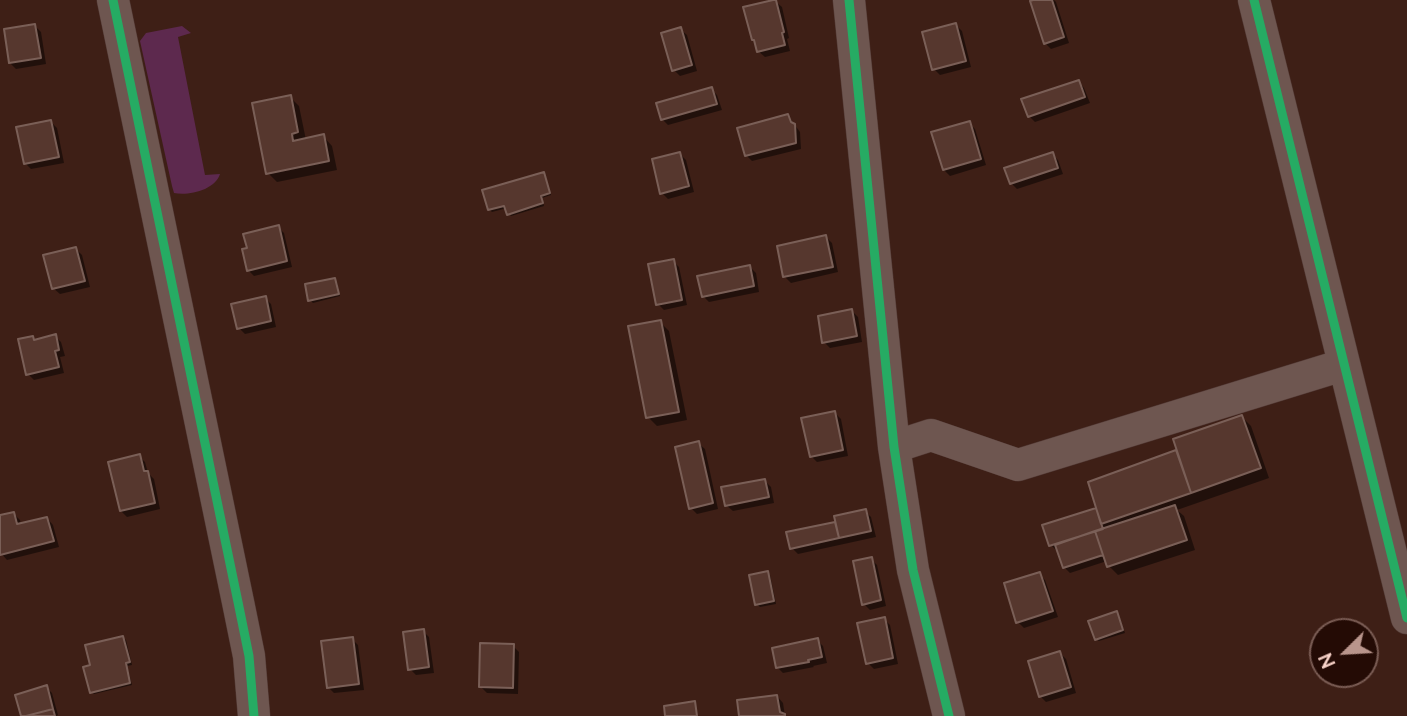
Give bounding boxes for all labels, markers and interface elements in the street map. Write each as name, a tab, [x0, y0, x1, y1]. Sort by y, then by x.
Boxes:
north arrow	[1309, 618, 1379, 688]
text: N	[1313, 649, 1341, 672]

